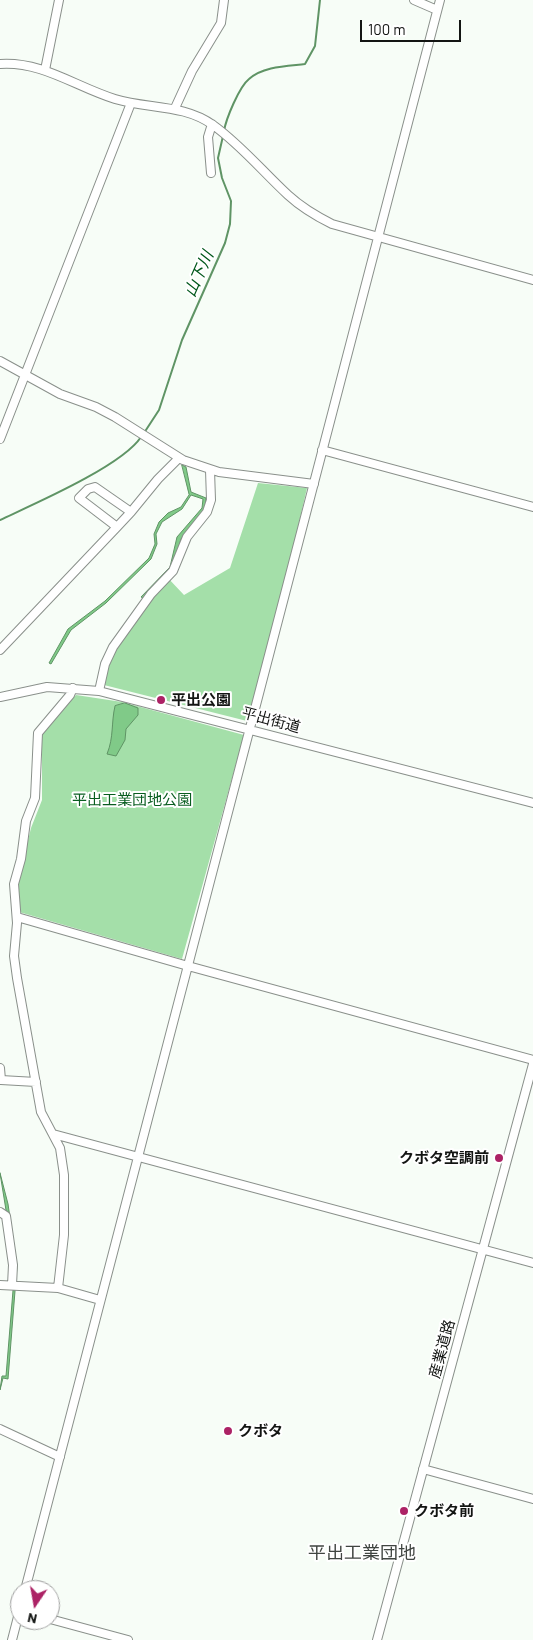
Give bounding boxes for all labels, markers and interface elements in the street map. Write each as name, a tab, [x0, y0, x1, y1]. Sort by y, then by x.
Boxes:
scale bar	[363, 10, 464, 42]
text: 100 m	[368, 20, 406, 38]
water label: 山下川	[180, 248, 218, 300]
place label: 平出公園	[171, 691, 231, 709]
marker: 平出公園	[155, 694, 167, 706]
street label: 平出街道	[240, 704, 302, 736]
park label: 平出工業団地公園	[72, 791, 192, 809]
place label: クボタ空調前	[399, 1149, 489, 1167]
marker: クボタ空調前	[493, 1152, 505, 1164]
street label: 産業道路	[426, 1318, 458, 1380]
place label: クボタ	[238, 1422, 283, 1440]
marker: クボタ	[222, 1425, 234, 1437]
place label: クボタ前	[414, 1502, 474, 1520]
marker: クボタ前	[398, 1505, 410, 1517]
district label: 平出工業団地	[308, 1542, 416, 1564]
north arrow	[10, 1580, 60, 1630]
text: N	[26, 1610, 38, 1628]

